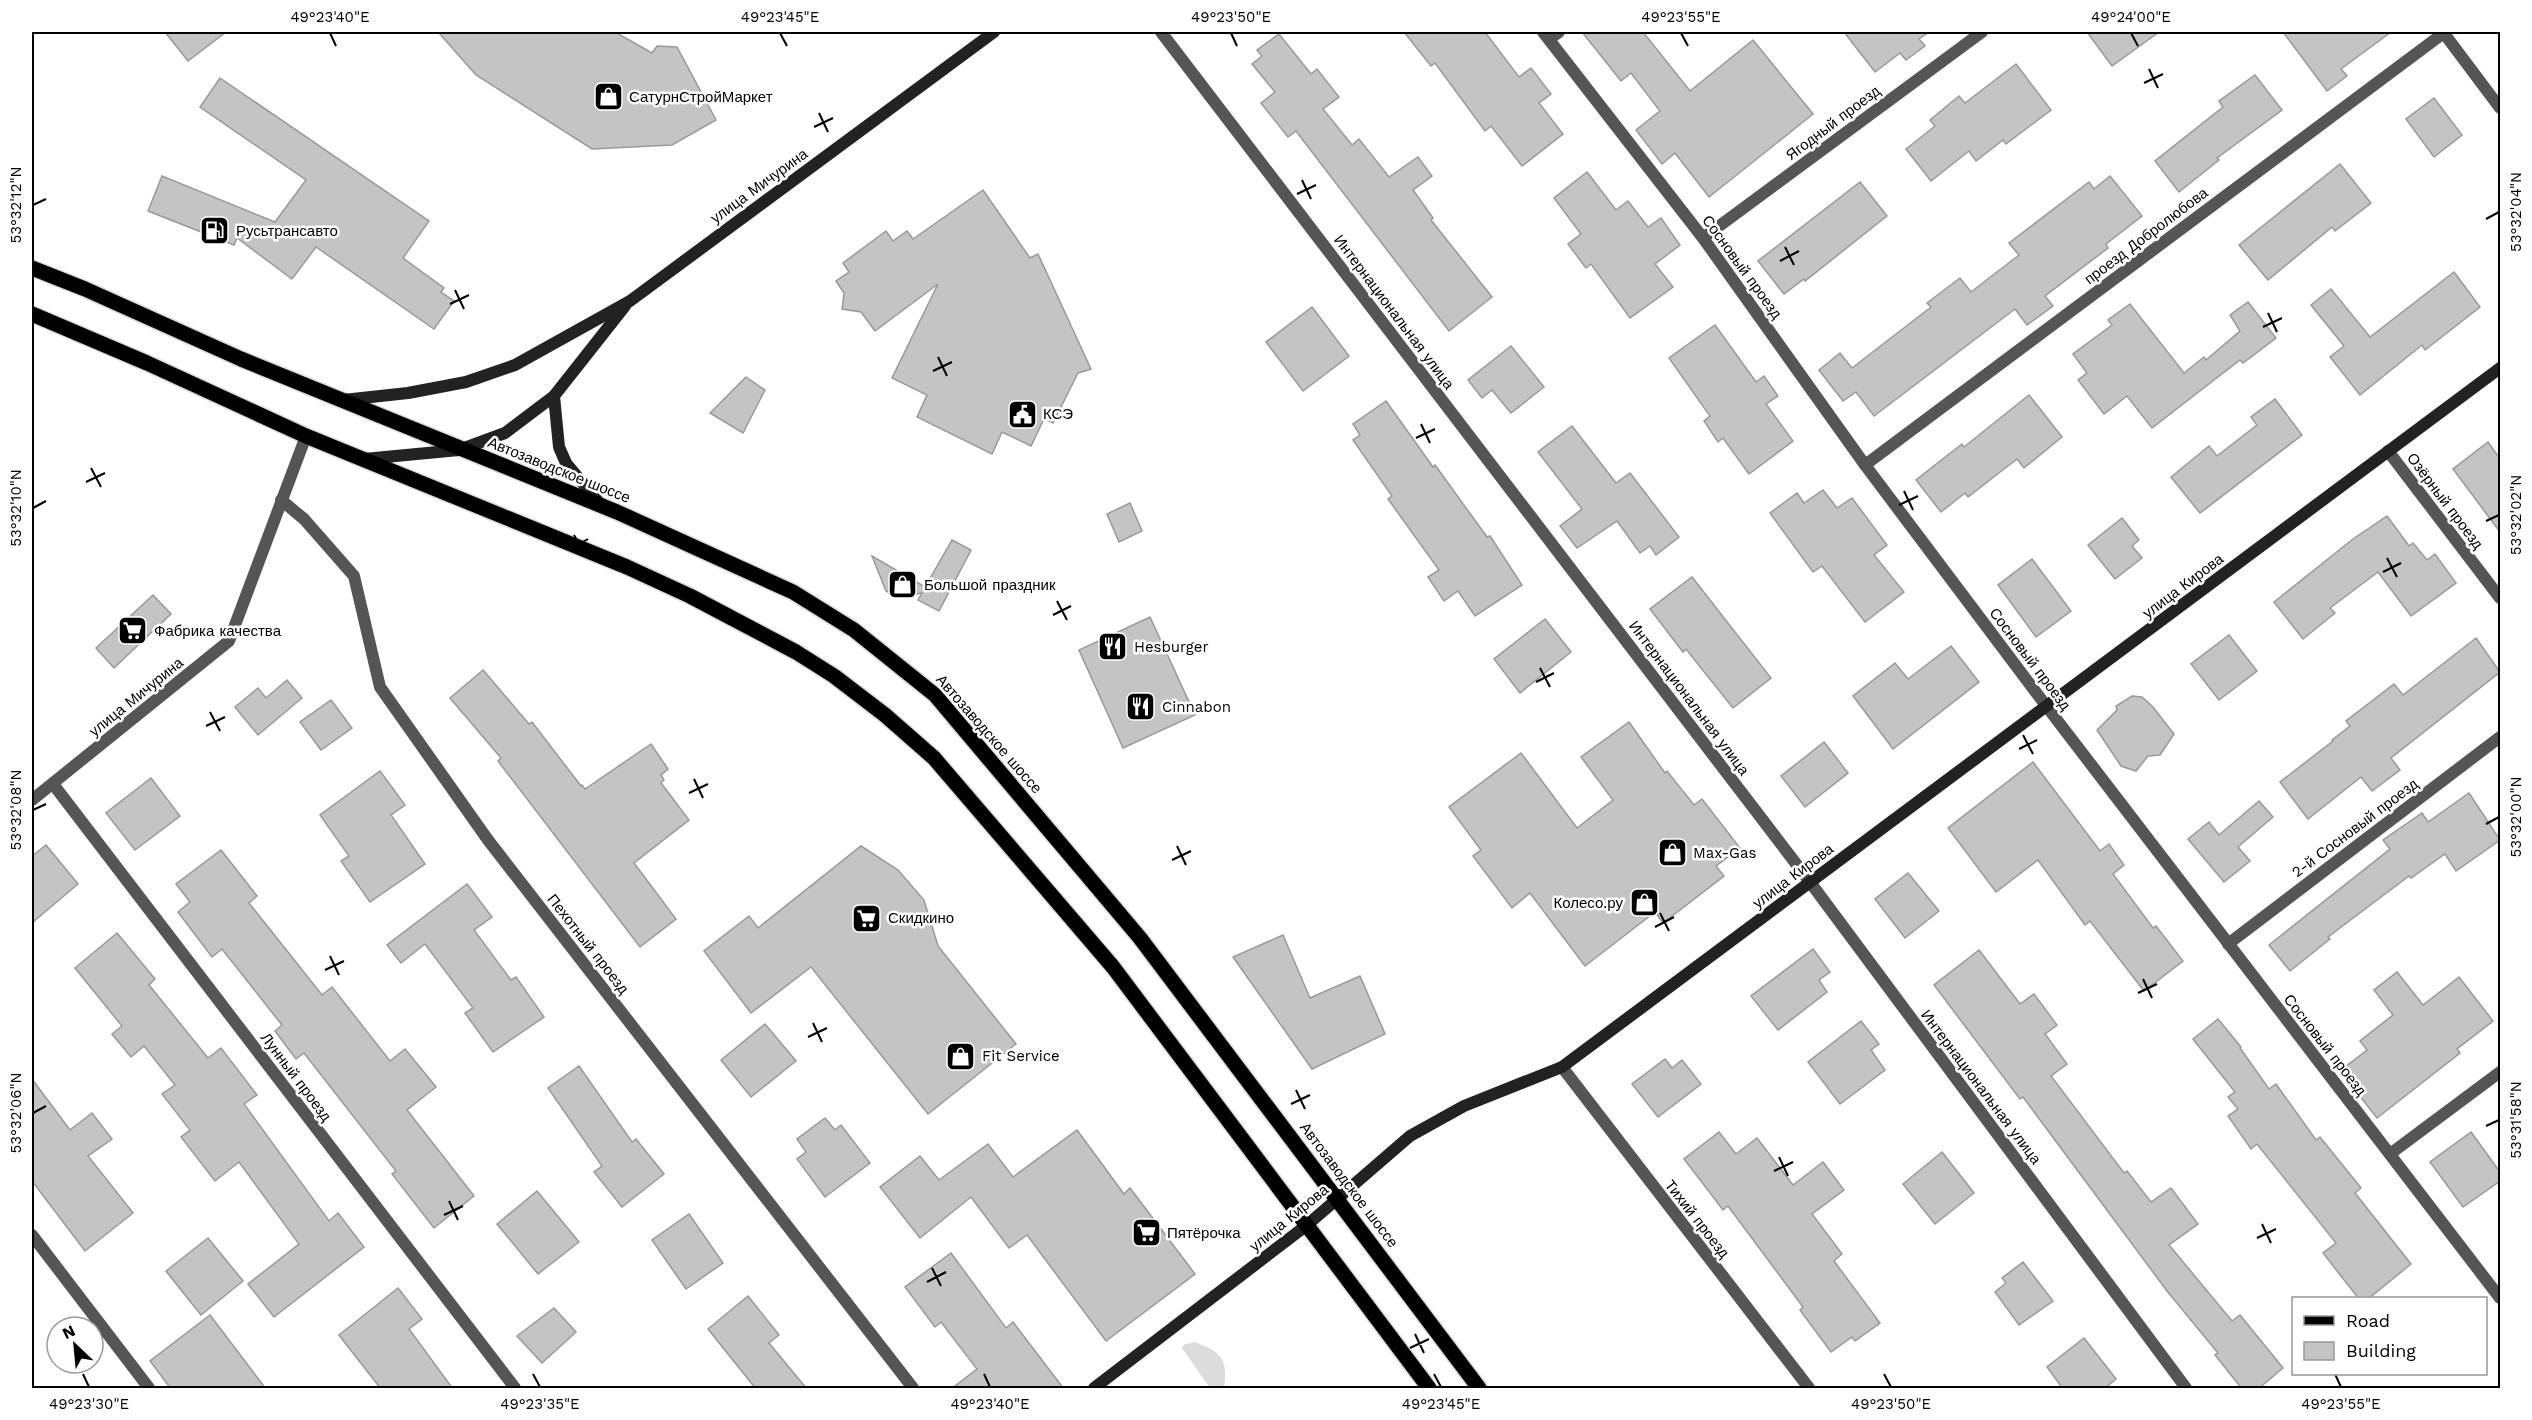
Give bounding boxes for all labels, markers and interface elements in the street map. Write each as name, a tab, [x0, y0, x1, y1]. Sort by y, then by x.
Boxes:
text: 49°23'40"E	[290, 8, 370, 26]
text: 49°23'45"E	[741, 8, 819, 26]
text: 49°23'50"E	[1191, 8, 1271, 26]
text: 49°23'55"E	[1641, 8, 1721, 26]
text: 49°24'00"E	[2091, 8, 2171, 26]
shop icon: СатурнСтройМаркет	[592, 81, 624, 113]
street label: Ягодный проезд	[1782, 82, 1884, 164]
place label: СатурнСтройМаркет	[629, 88, 773, 106]
street label: улица Мичурина	[707, 144, 812, 227]
text: 53°32'12"N	[7, 166, 25, 244]
text: 53°32'04"N	[2507, 172, 2525, 252]
street label: проезд Добролюбова	[2081, 183, 2212, 288]
street label: Сосновый проезд	[1698, 212, 1786, 323]
fuel station icon: Русьтрансавто	[199, 215, 231, 247]
place label: Русьтрансавто	[236, 222, 338, 240]
street label: Интернациональная улица	[1330, 231, 1458, 393]
public building icon: КСЭ	[1006, 398, 1038, 430]
place label: КСЭ	[1043, 405, 1073, 423]
street label: Автозаводское шоссе	[485, 433, 633, 507]
street label: Озёрный проезд	[2403, 449, 2487, 553]
text: 53°32'10"N	[7, 469, 25, 547]
text: 53°32'02"N	[2507, 475, 2525, 555]
street label: улица Кирова	[2139, 549, 2227, 622]
shop icon: Большой праздник	[887, 569, 919, 601]
place label: Большой праздник	[924, 576, 1056, 594]
street label: Сосновый проезд	[1986, 604, 2075, 714]
supermarket icon: Фабрика качества	[117, 615, 149, 647]
street label: Интернациональная улица	[1625, 617, 1753, 779]
place label: Фабрика качества	[154, 622, 282, 640]
restaurant icon: Hesburger	[1097, 631, 1129, 663]
place label: Hesburger	[1134, 638, 1209, 656]
street label: улица Мичурина	[85, 653, 187, 740]
street label: Автозаводское шоссе	[932, 671, 1046, 797]
restaurant icon: Cinnabon	[1125, 691, 1157, 723]
place label: Cinnabon	[1162, 698, 1231, 716]
text: 53°32'08"N	[7, 769, 25, 851]
street label: 2-й Сосновый проезд	[2288, 775, 2422, 881]
text: 53°32'00"N	[2507, 776, 2525, 858]
shop icon: Max-Gas	[1656, 837, 1688, 869]
street label: улица Кирова	[1749, 839, 1837, 912]
place label: Max-Gas	[1693, 844, 1756, 862]
shop icon: Колесо.ру	[1628, 887, 1660, 919]
street label: Пехотный проезд	[543, 891, 633, 998]
place label: Колесо.ру	[1553, 894, 1623, 912]
supermarket icon: Скидкино	[851, 902, 883, 934]
place label: Скидкино	[888, 909, 954, 927]
street label: Сосновый проезд	[2280, 991, 2370, 1099]
street label: Интернациональная улица	[1917, 1006, 2045, 1168]
street label: Лунный проезд	[257, 1029, 335, 1125]
shop icon: Fit Service	[945, 1040, 977, 1072]
place label: Fit Service	[982, 1047, 1060, 1065]
text: 53°32'06"N	[7, 1073, 25, 1153]
text: 53°31'58"N	[2507, 1081, 2525, 1159]
street label: Автозаводское шоссе	[1296, 1119, 1402, 1251]
street label: Тихий проезд	[1661, 1176, 1733, 1262]
street label: улица Кирова	[1246, 1180, 1333, 1255]
supermarket icon: Пятёрочка	[1130, 1217, 1162, 1249]
place label: Пятёрочка	[1167, 1224, 1241, 1242]
legend	[2292, 1297, 2487, 1375]
text: Road	[2346, 1310, 2390, 1331]
north arrow	[45, 1315, 105, 1375]
text: N	[59, 1321, 78, 1343]
text: Building	[2346, 1340, 2416, 1361]
text: 49°23'30"E	[49, 1395, 129, 1413]
text: 49°23'35"E	[500, 1395, 580, 1413]
text: 49°23'40"E	[950, 1395, 1030, 1413]
text: 49°23'45"E	[1402, 1395, 1480, 1413]
text: 49°23'50"E	[1851, 1395, 1931, 1413]
text: 49°23'55"E	[2301, 1395, 2381, 1413]

